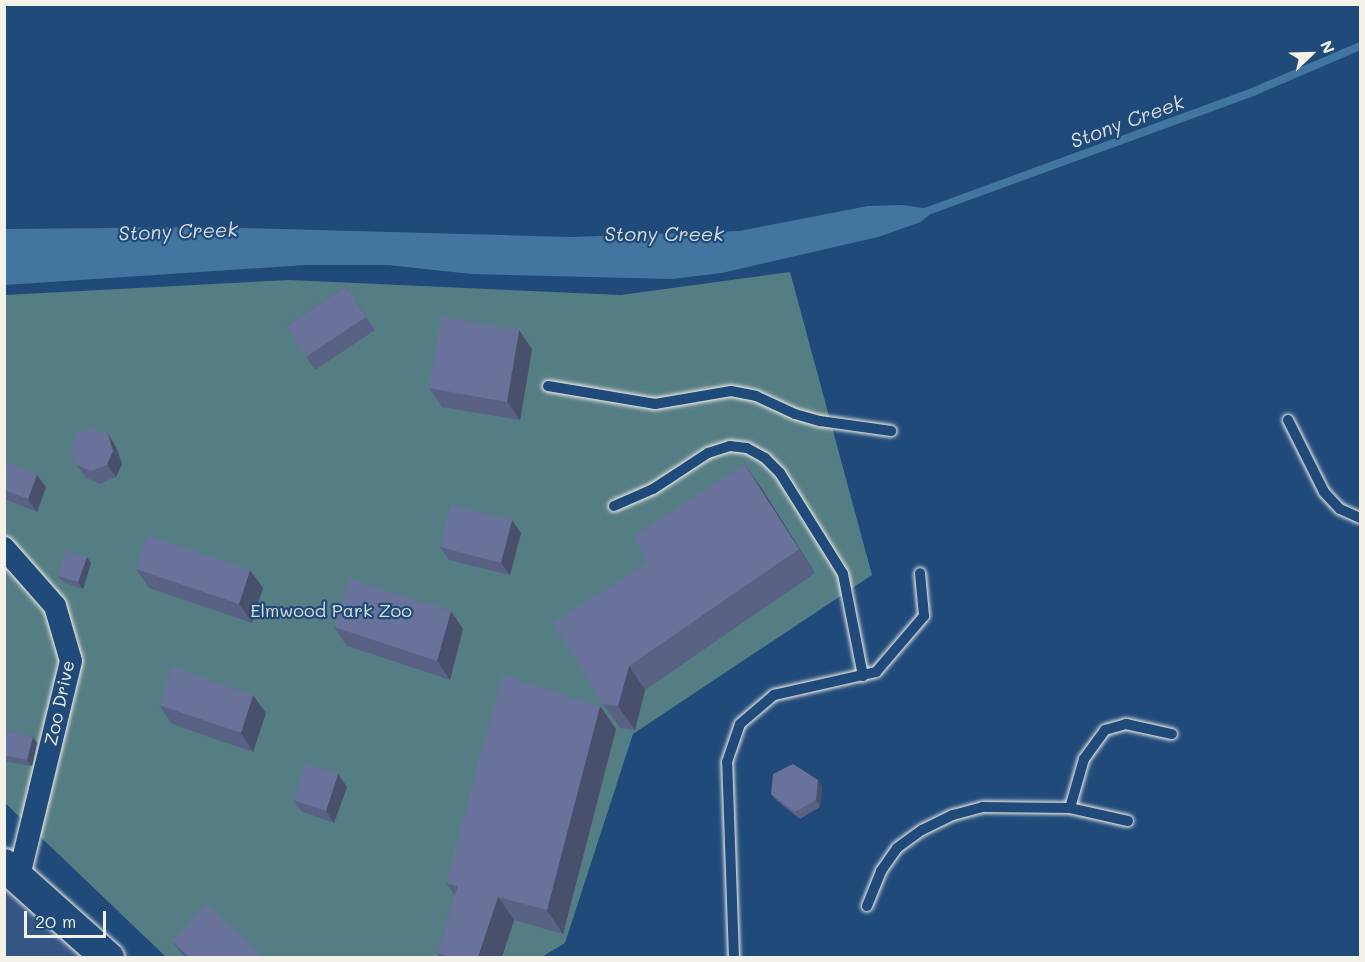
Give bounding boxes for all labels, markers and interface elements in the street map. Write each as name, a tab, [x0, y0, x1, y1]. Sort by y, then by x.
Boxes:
north arrow	[1281, 24, 1341, 84]
text: N	[1316, 37, 1340, 56]
water label: Stony Creek	[1067, 89, 1187, 153]
water label: Stony Creek	[118, 217, 238, 245]
water label: Stony Creek	[604, 221, 724, 245]
park label: Elmwood Park Zoo	[250, 599, 412, 621]
street label: Zoo Drive	[39, 658, 79, 748]
scale bar	[27, 899, 110, 937]
text: 20 m	[35, 909, 76, 933]

